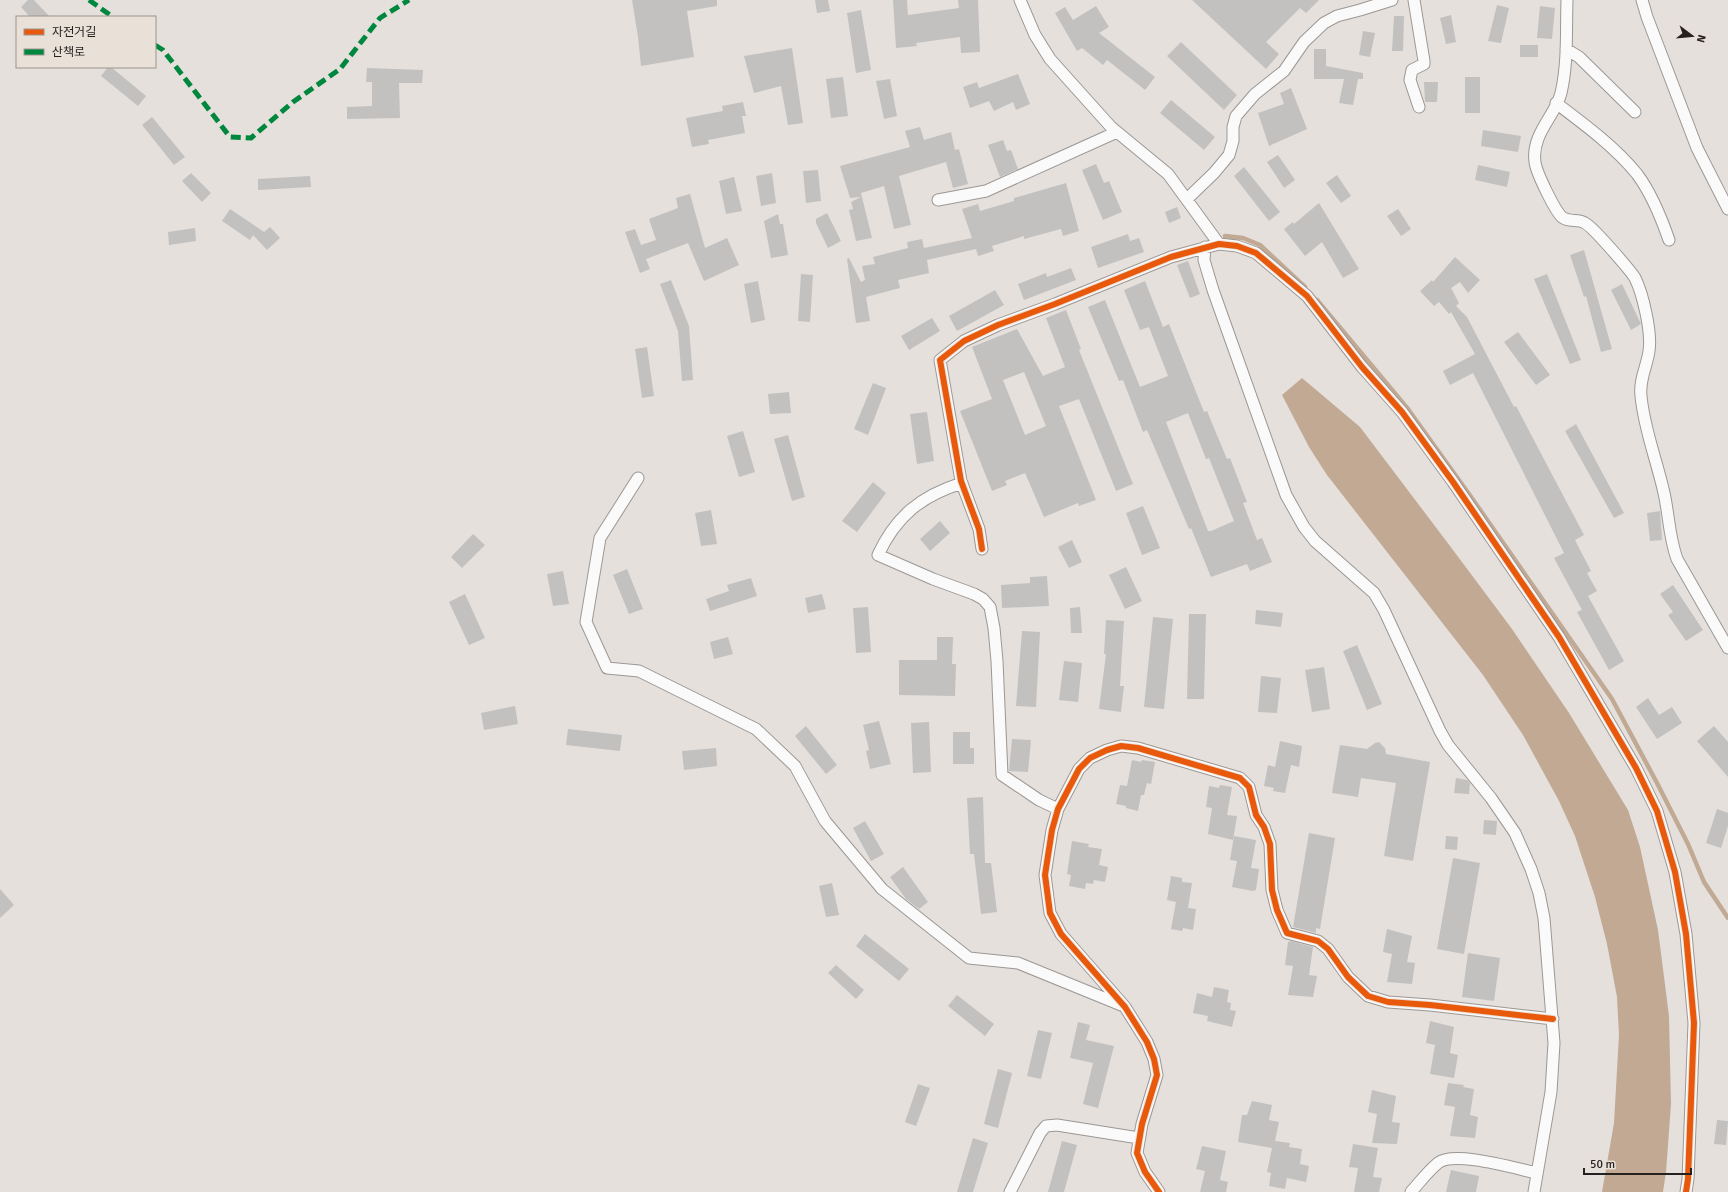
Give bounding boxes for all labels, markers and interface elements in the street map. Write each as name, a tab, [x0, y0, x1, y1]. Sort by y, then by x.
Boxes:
legend	[16, 16, 156, 68]
north arrow	[1672, 16, 1712, 56]
text: 자전거길	[52, 25, 96, 40]
text: N	[1694, 33, 1708, 44]
text: 산책로	[52, 45, 85, 60]
scale bar	[1584, 1150, 1691, 1176]
text: 50 m	[1590, 1157, 1615, 1172]

